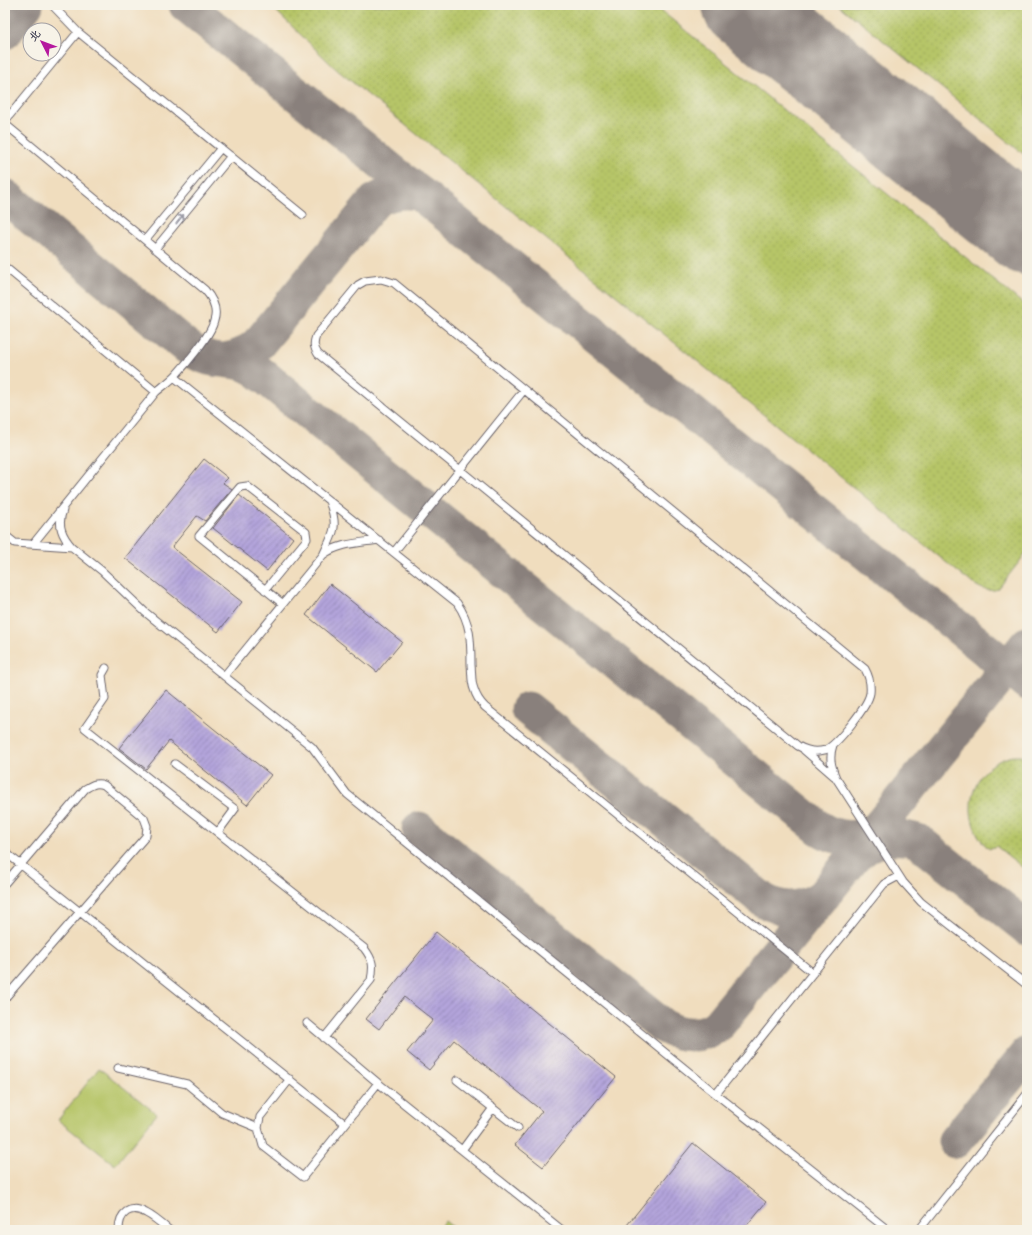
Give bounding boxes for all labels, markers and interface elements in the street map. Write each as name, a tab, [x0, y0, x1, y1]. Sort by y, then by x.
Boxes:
north arrow	[22, 22, 62, 62]
text: 北	[24, 25, 46, 46]
one-way arrow	[176, 213, 185, 224]

